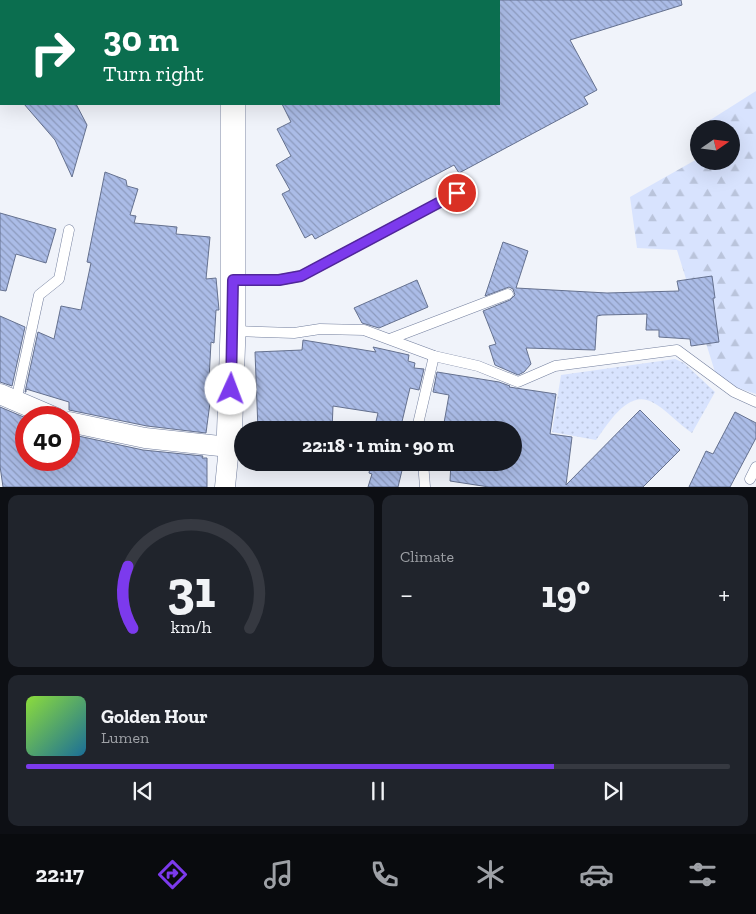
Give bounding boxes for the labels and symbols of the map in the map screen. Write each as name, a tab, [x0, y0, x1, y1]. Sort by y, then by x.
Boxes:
north arrow	[690, 120, 740, 170]
pin	[436, 172, 478, 214]
position arrow	[204, 362, 256, 414]
speed limit sign: 40	[15, 406, 80, 471]

